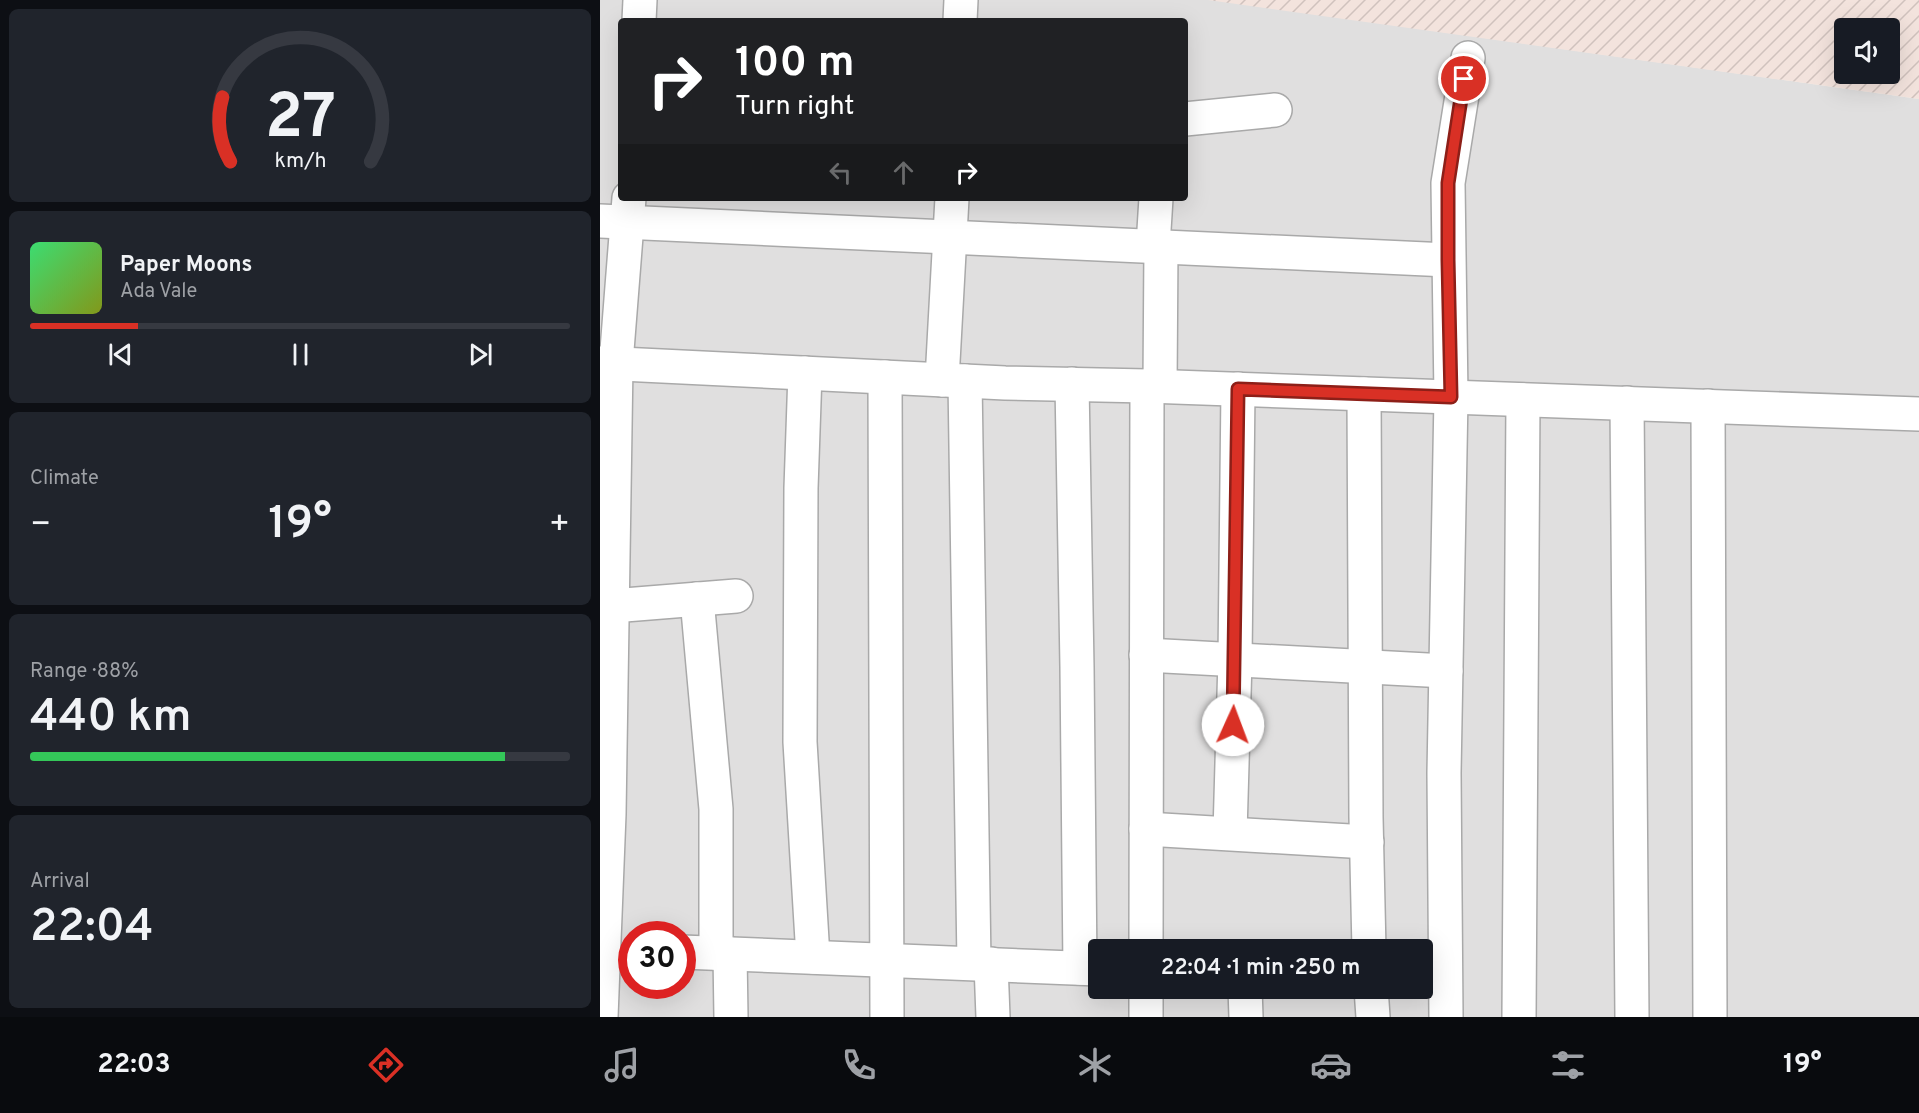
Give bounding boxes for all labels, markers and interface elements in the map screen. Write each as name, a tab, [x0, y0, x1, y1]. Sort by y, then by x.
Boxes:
map controls	[1834, 18, 1900, 84]
button: sound	[1834, 18, 1900, 84]
text: 100 m	[735, 38, 854, 91]
icon: right	[636, 42, 714, 120]
pin	[1438, 53, 1489, 104]
icon: arrive	[1447, 62, 1480, 95]
text: 27	[264, 81, 336, 160]
text: Turn right	[735, 90, 854, 124]
text: km/h	[274, 149, 326, 176]
icon: left	[824, 156, 857, 189]
icon: ahead	[887, 156, 920, 189]
icon: right	[950, 156, 983, 189]
text: Paper Moons	[120, 252, 252, 279]
text: Ada Vale	[120, 279, 197, 305]
icon: previous	[104, 338, 137, 371]
icon: pause	[284, 338, 317, 371]
icon: next	[464, 338, 497, 371]
text: Climate	[30, 466, 99, 492]
text: 19°	[268, 497, 332, 554]
text: −	[30, 505, 51, 547]
text: +	[549, 505, 570, 547]
text: Range · 88%	[30, 659, 139, 685]
text: 440 km	[30, 690, 191, 747]
position arrow	[1201, 693, 1265, 757]
text: Arrival	[30, 869, 90, 895]
text: 22:04	[30, 900, 154, 957]
speed limit sign: 30	[618, 921, 696, 999]
text: 22:04 · 1 min · 250 m	[1161, 955, 1360, 982]
icon: directions	[365, 1044, 407, 1086]
icon: music	[601, 1044, 643, 1086]
icon: phone	[838, 1044, 880, 1086]
icon: climate	[1074, 1044, 1116, 1086]
icon: car	[1310, 1044, 1352, 1086]
icon: filters	[1547, 1044, 1589, 1086]
text: 22:03	[97, 1048, 171, 1082]
text: 19°	[1783, 1048, 1822, 1082]

